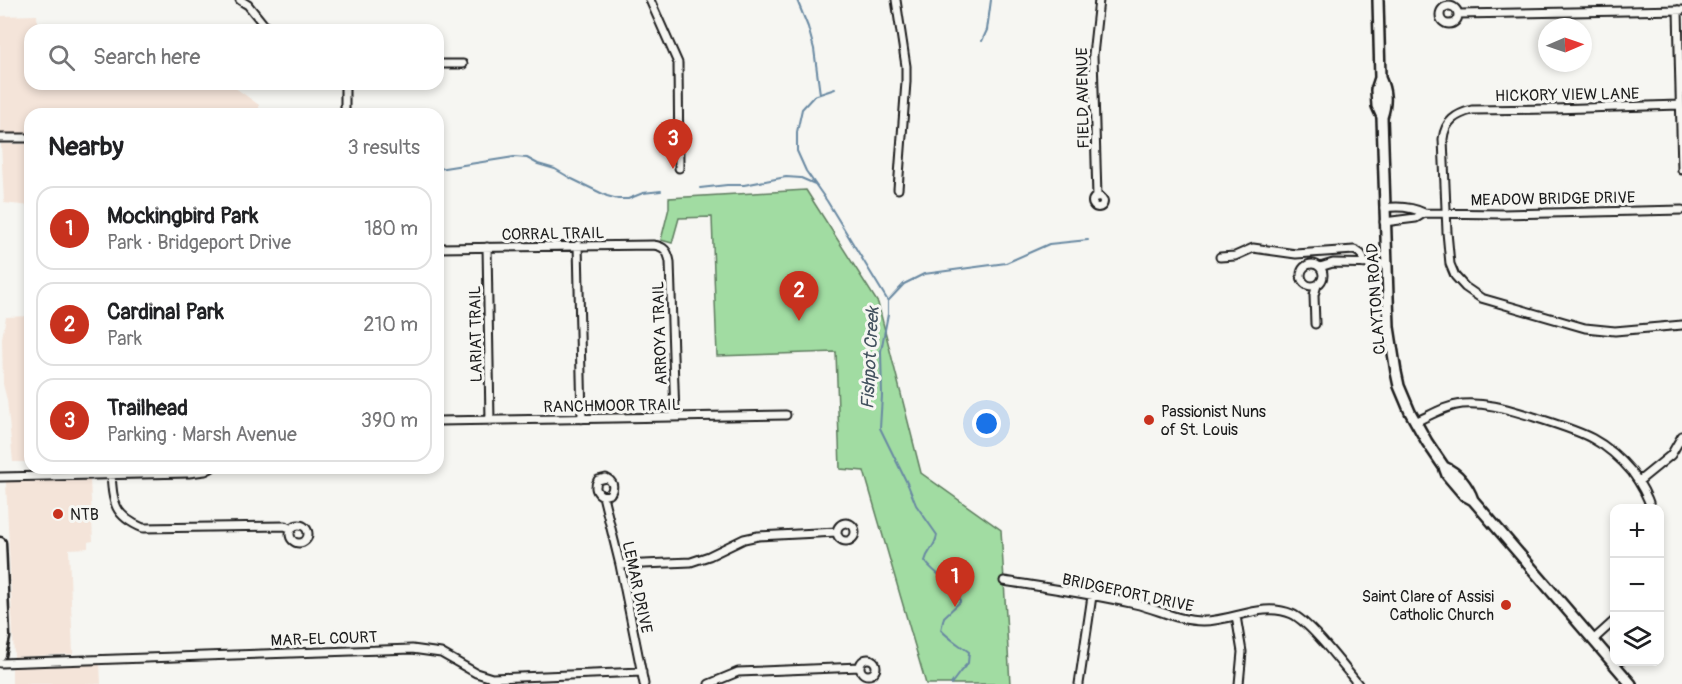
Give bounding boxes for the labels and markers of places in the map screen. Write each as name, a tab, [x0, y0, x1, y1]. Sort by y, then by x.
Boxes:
pin: 3	[654, 120, 692, 169]
pin: 2	[780, 272, 818, 321]
place label: Passionist Nuns of St. Louis	[1161, 402, 1266, 440]
marker: Passionist Nuns of St. Louis	[1142, 413, 1156, 427]
place label: NTB	[70, 505, 99, 525]
marker: NTB	[51, 507, 65, 521]
pin: 1	[936, 558, 974, 607]
place label: Saint Clare of Assisi Catholic Church	[1362, 587, 1494, 625]
marker: Saint Clare of Assisi Catholic Church	[1499, 598, 1513, 612]

